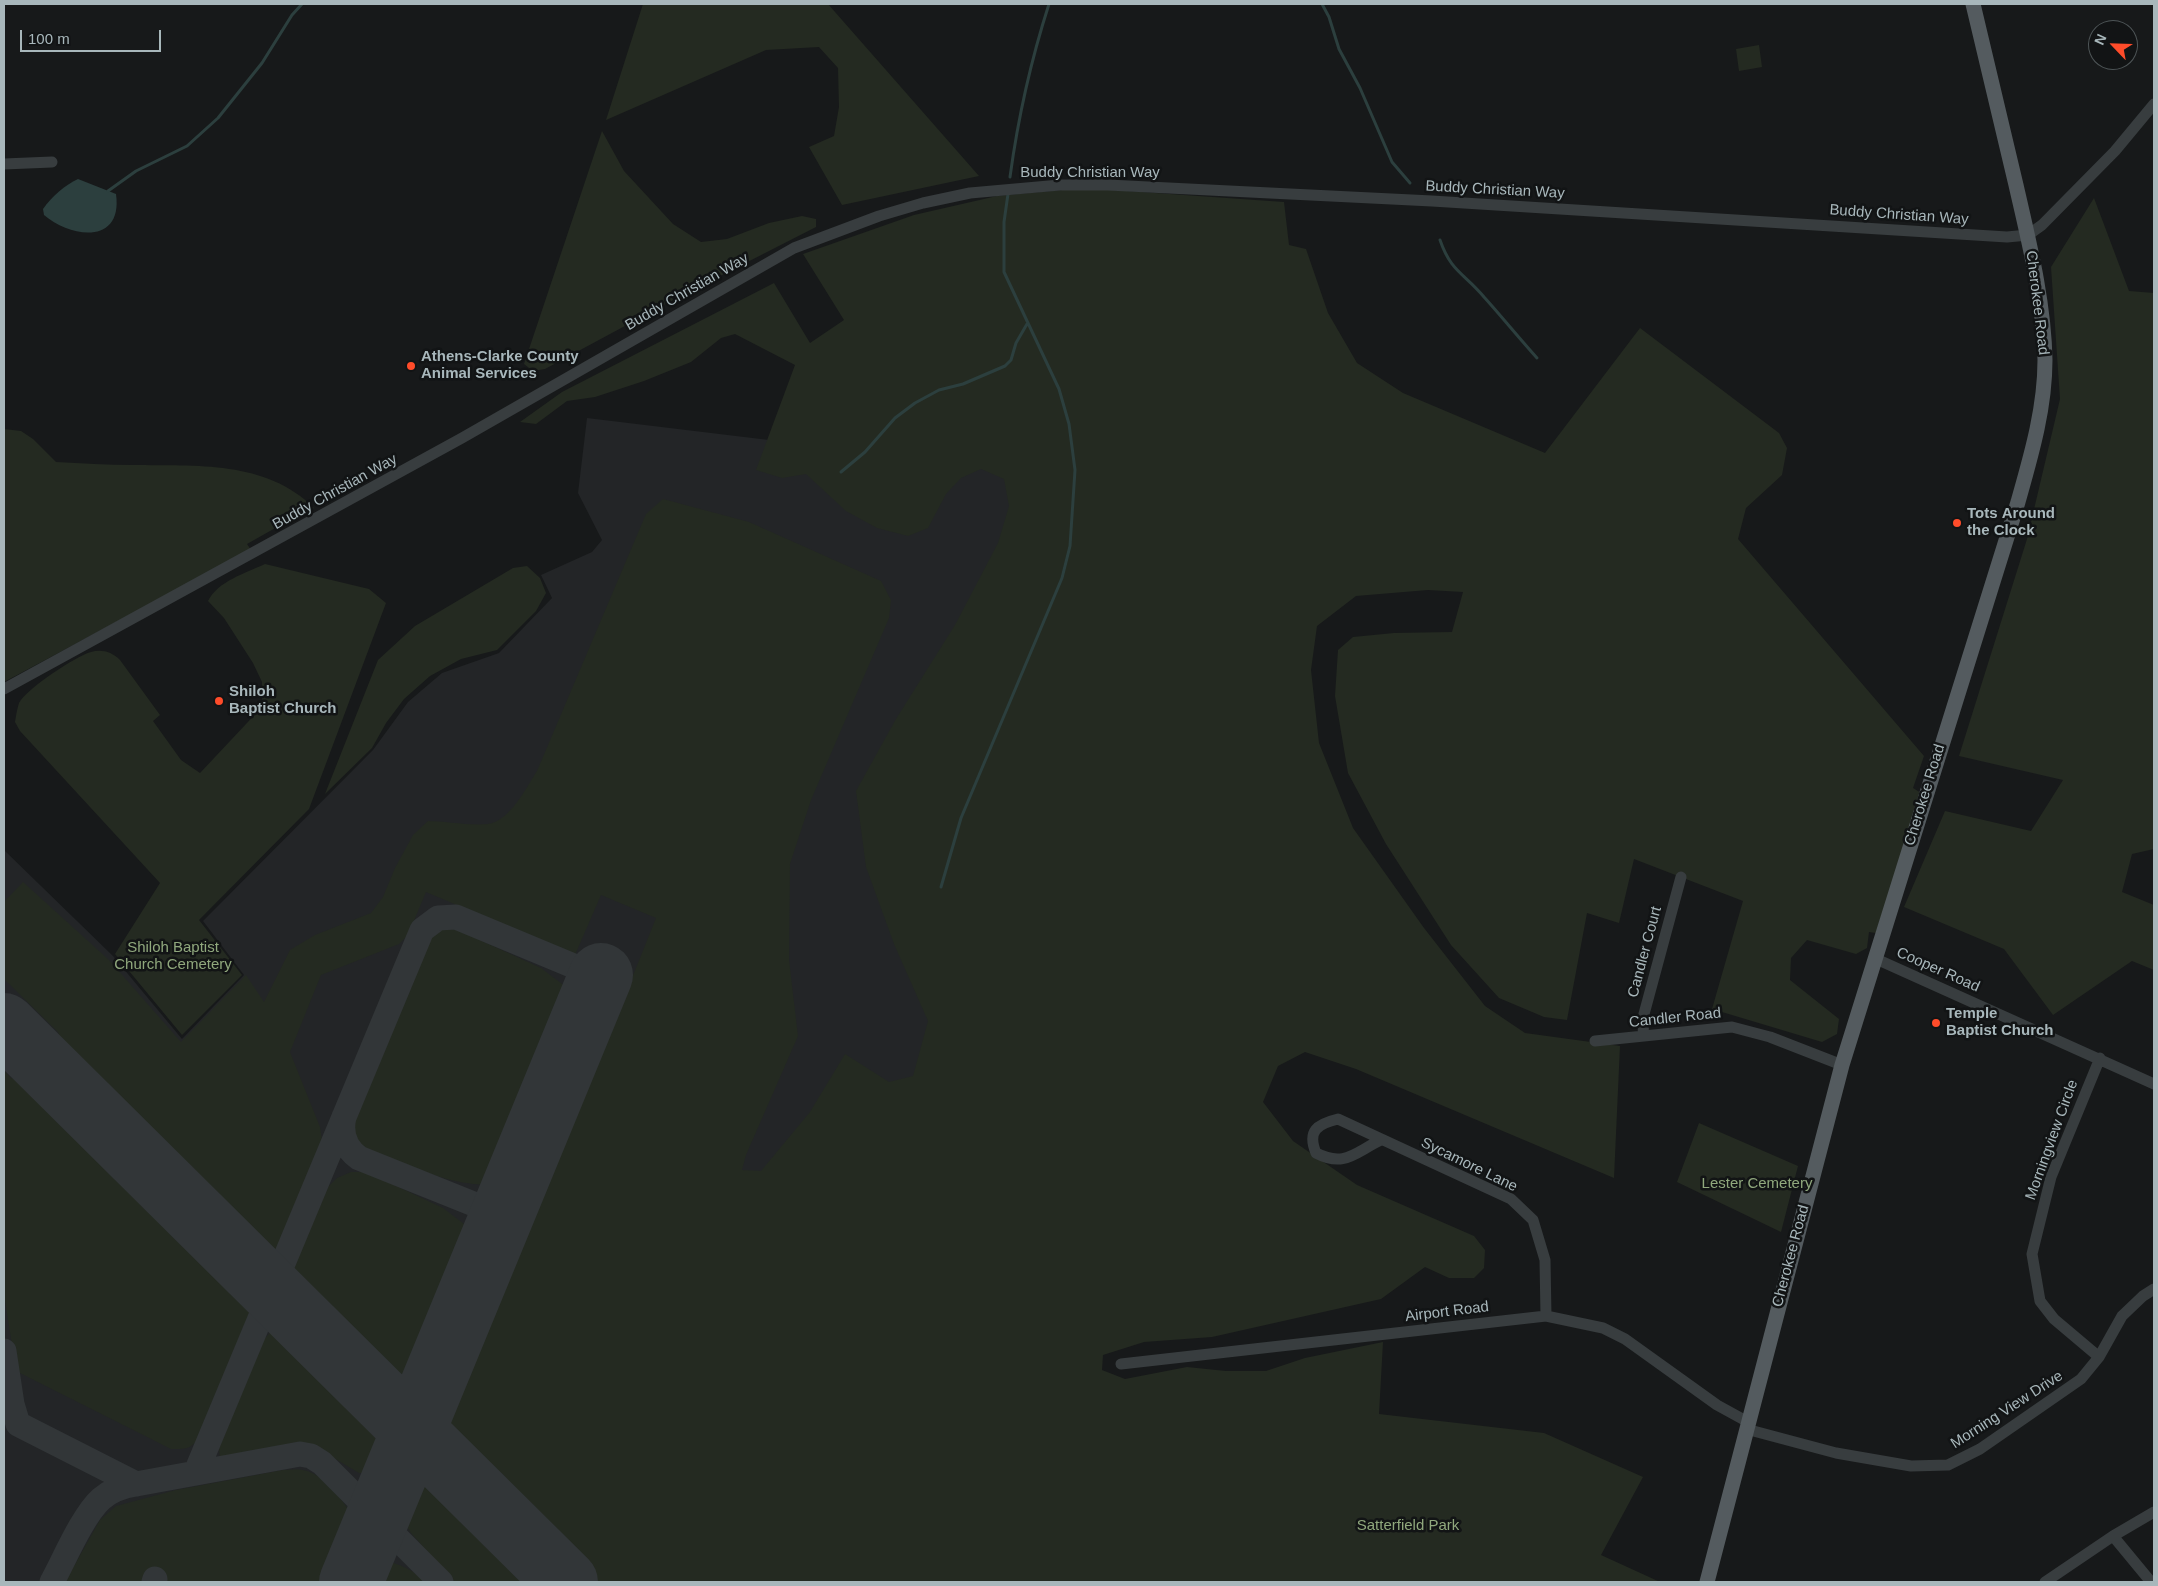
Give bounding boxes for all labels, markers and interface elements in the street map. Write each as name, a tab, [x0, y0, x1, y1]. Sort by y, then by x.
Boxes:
scale bar	[22, 20, 164, 52]
north arrow	[2088, 20, 2138, 70]
text: 100 m	[28, 30, 70, 47]
text: N	[2091, 31, 2110, 47]
street label: Buddy Christian Way	[1020, 164, 1160, 182]
street label: Buddy Christian Way	[1425, 177, 1565, 203]
street label: Buddy Christian Way	[1829, 201, 1969, 229]
street label: Buddy Christian Way	[622, 249, 752, 335]
street label: Cherokee Road	[2022, 250, 2052, 356]
place label: Athens-Clarke County Animal Services	[421, 348, 579, 383]
marker: Athens-Clarke County Animal Services	[405, 360, 417, 372]
street label: Buddy Christian Way	[270, 450, 400, 534]
place label: Tots Around the Clock	[1967, 505, 2055, 540]
marker: Tots Around the Clock	[1951, 517, 1963, 529]
place label: Shiloh Baptist Church	[229, 683, 337, 718]
marker: Shiloh Baptist Church	[213, 695, 225, 707]
street label: Cherokee Road	[1901, 742, 1949, 848]
street label: Candler Court	[1624, 905, 1666, 999]
park label: Shiloh Baptist Church Cemetery	[114, 939, 232, 974]
street label: Cooper Road	[1894, 944, 1982, 996]
street label: Candler Road	[1628, 1004, 1722, 1032]
place label: Temple Baptist Church	[1946, 1005, 2054, 1040]
marker: Temple Baptist Church	[1930, 1017, 1942, 1029]
street label: Morningview Circle	[2022, 1077, 2082, 1203]
street label: Sycamore Lane	[1418, 1134, 1520, 1196]
park label: Lester Cemetery	[1702, 1175, 1812, 1193]
street label: Cherokee Road	[1769, 1203, 1813, 1309]
street label: Airport Road	[1404, 1298, 1490, 1326]
street label: Morning View Drive	[1948, 1367, 2066, 1453]
park label: Satterfield Park	[1357, 1517, 1459, 1535]

